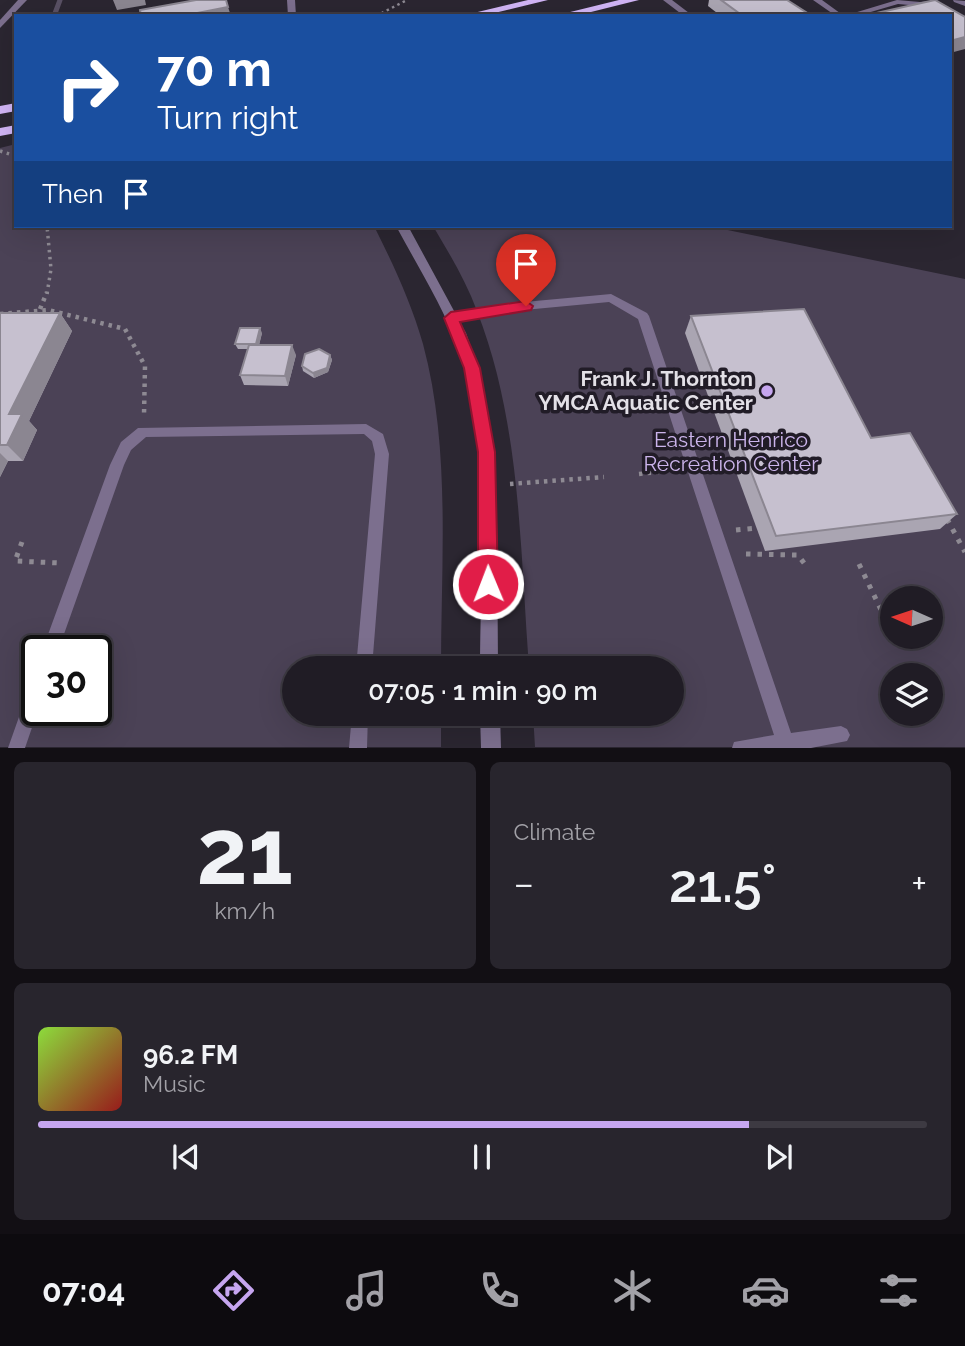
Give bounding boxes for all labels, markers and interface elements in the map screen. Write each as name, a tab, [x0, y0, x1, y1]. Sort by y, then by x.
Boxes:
text: 70 m	[157, 40, 272, 97]
icon: right	[42, 42, 133, 133]
text: Turn right	[157, 99, 298, 136]
icon: arrive	[117, 175, 155, 213]
text: Then	[42, 179, 103, 209]
pin	[496, 234, 556, 306]
icon: arrive	[507, 245, 545, 283]
place label: Frank J. Thornton YMCA Aquatic Center	[538, 366, 753, 415]
marker: Frank J. Thornton YMCA Aquatic Center	[759, 383, 775, 399]
park label: Eastern Henrico Recreation Center	[643, 427, 819, 476]
position arrow	[451, 547, 525, 621]
north arrow	[880, 586, 943, 649]
map controls	[880, 586, 943, 726]
speed limit sign: 30	[21, 635, 112, 726]
button: layers	[880, 663, 943, 726]
text: 07:05 · 1 min · 90 m	[368, 676, 598, 706]
text: 21	[197, 798, 293, 905]
text: Climate	[514, 818, 595, 845]
text: 21.5°	[669, 853, 776, 914]
text: −	[514, 861, 534, 906]
text: +	[911, 861, 927, 906]
text: km/h	[214, 897, 275, 924]
text: 96.2 FM	[143, 1040, 238, 1070]
text: Music	[143, 1070, 206, 1097]
icon: previous	[167, 1138, 205, 1176]
icon: pause	[463, 1138, 501, 1176]
icon: next	[760, 1138, 798, 1176]
icon: directions	[209, 1266, 258, 1315]
icon: music	[342, 1266, 391, 1315]
icon: phone	[475, 1266, 524, 1315]
icon: climate	[608, 1266, 657, 1315]
icon: car	[741, 1266, 790, 1315]
icon: filters	[874, 1266, 923, 1315]
text: 07:04	[42, 1272, 125, 1309]

